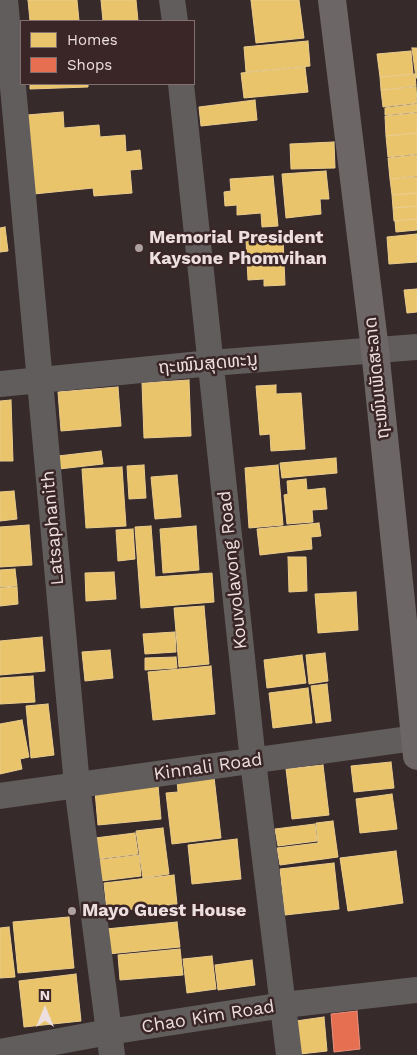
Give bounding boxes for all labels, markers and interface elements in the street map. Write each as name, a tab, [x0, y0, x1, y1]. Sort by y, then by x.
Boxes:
legend	[20, 20, 195, 85]
text: Homes	[67, 31, 118, 49]
text: Shops	[67, 56, 112, 74]
place label: Memorial President Kaysone Phomvihan	[149, 227, 327, 270]
marker: Memorial President Kaysone Phomvihan	[133, 242, 145, 254]
street label: ຖະໜົນເພັດສະລາດ	[360, 316, 394, 440]
street label: ຖະໜົນສຸດທະນູ	[157, 349, 259, 379]
street label: Latsaphanith	[37, 470, 69, 586]
street label: Kouvolavong Road	[214, 490, 252, 650]
street label: Kinnali Road	[152, 749, 264, 785]
place label: Mayo Guest House	[82, 900, 246, 922]
marker: Mayo Guest House	[66, 905, 78, 917]
north arrow	[20, 985, 70, 1035]
text: N	[40, 987, 50, 1003]
street label: Chao Kim Road	[140, 996, 276, 1038]

